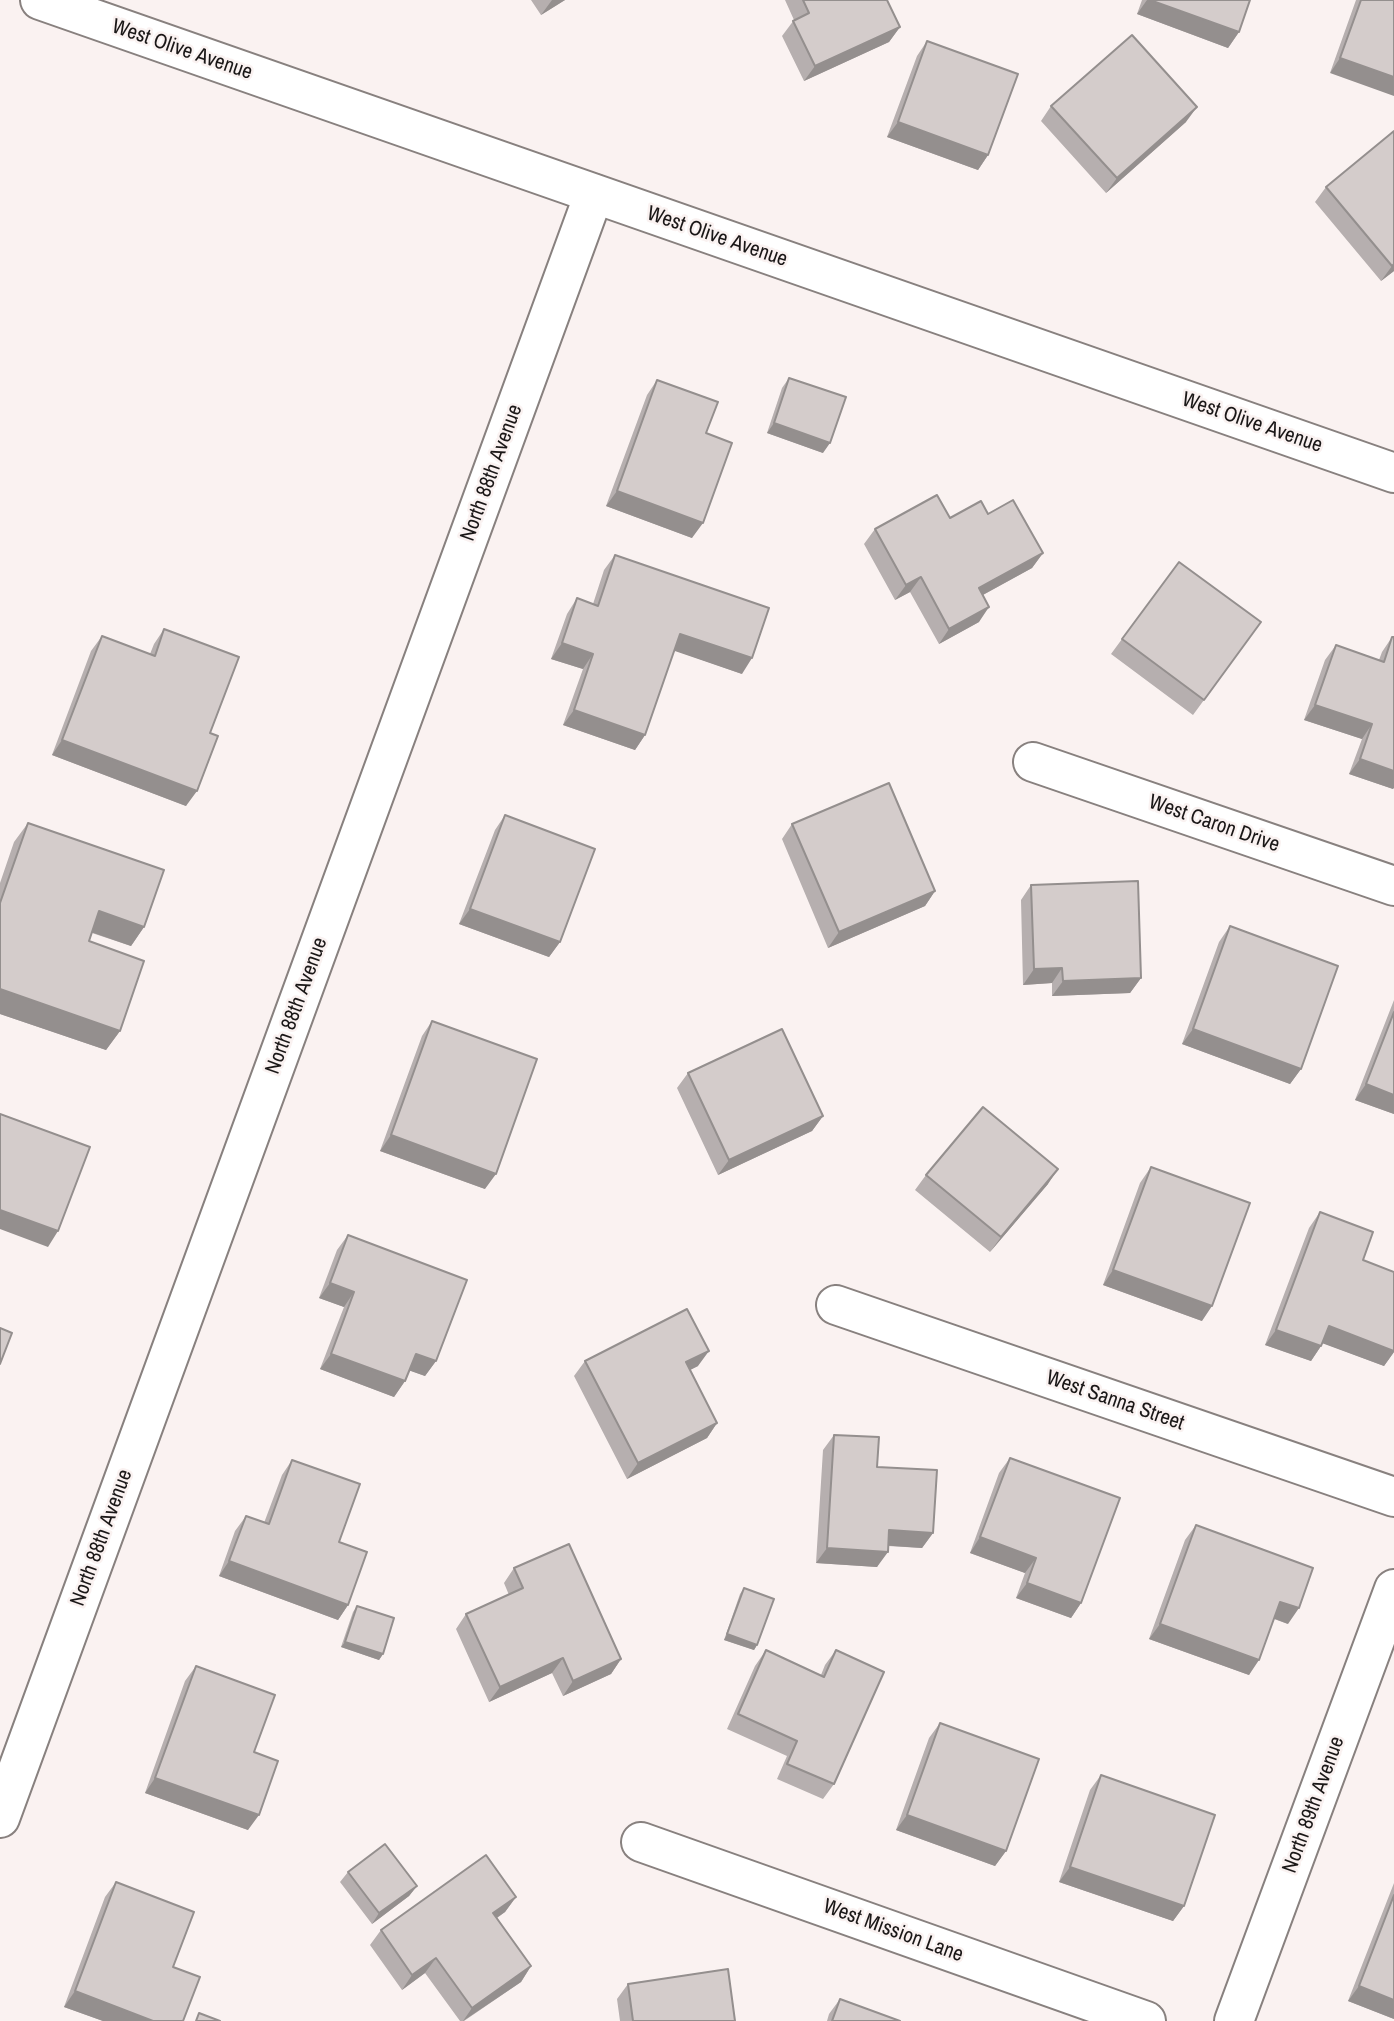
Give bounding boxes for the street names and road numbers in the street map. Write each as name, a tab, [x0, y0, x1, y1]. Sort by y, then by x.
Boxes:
street label: West Olive Avenue	[108, 14, 256, 86]
street label: West Olive Avenue	[643, 201, 791, 273]
street label: West Olive Avenue	[1178, 387, 1326, 459]
street label: North 88th Avenue	[456, 401, 528, 545]
street label: West Caron Drive	[1145, 790, 1283, 858]
street label: North 88th Avenue	[261, 934, 333, 1078]
street label: West Sanna Street	[1043, 1366, 1187, 1436]
street label: North 88th Avenue	[66, 1466, 138, 1610]
street label: North 89th Avenue	[1278, 1733, 1350, 1877]
street label: West Mission Lane	[820, 1894, 966, 1968]

